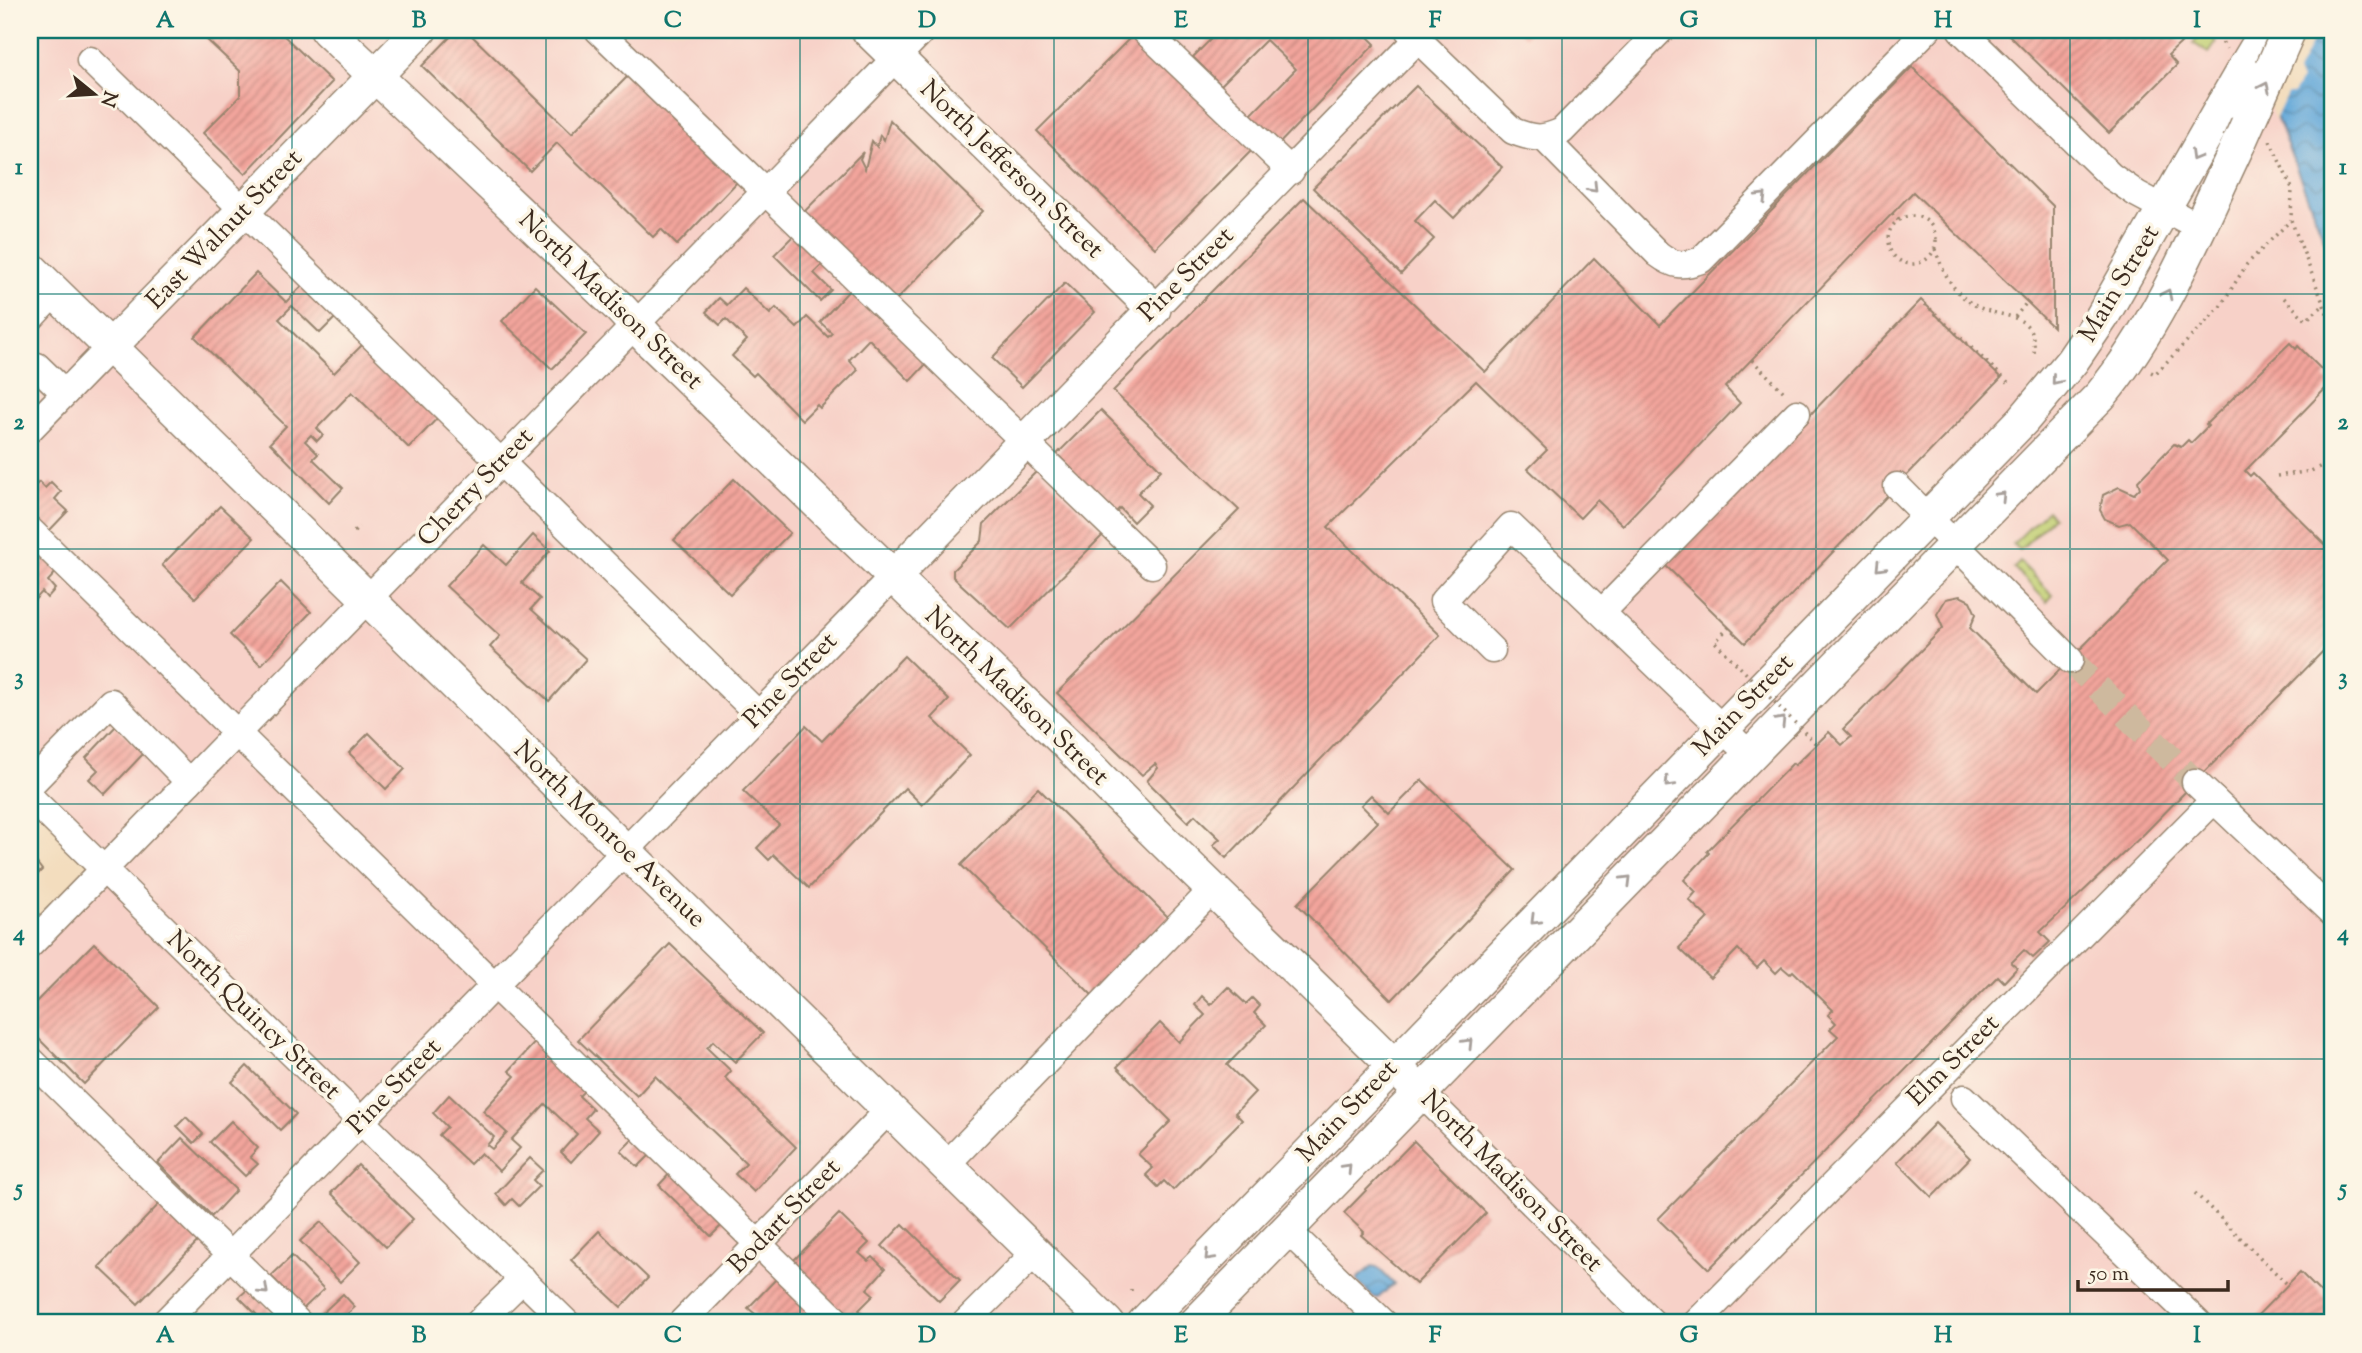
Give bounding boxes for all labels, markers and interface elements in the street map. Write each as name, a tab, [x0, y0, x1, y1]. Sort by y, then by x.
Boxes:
text: A	[156, 5, 175, 38]
text: B	[412, 5, 427, 38]
text: C	[664, 5, 682, 38]
text: D	[918, 5, 936, 38]
text: E	[1174, 5, 1188, 38]
text: F	[1429, 5, 1442, 38]
text: G	[1680, 5, 1699, 38]
text: H	[1934, 5, 1953, 38]
text: I	[2193, 5, 2201, 38]
north arrow	[60, 60, 130, 130]
street label: North Jefferson Street	[911, 72, 1111, 268]
one-way arrow	[2257, 82, 2271, 94]
text: N	[93, 87, 123, 110]
street label: East Walnut Street	[139, 141, 312, 319]
one-way arrow	[2190, 149, 2203, 161]
text: 1	[15, 152, 23, 185]
text: 1	[2339, 152, 2347, 185]
one-way arrow	[1585, 180, 1598, 193]
one-way arrow	[1754, 193, 1767, 206]
street label: North Madison Street	[509, 203, 711, 399]
street label: Main Street	[2070, 218, 2170, 350]
street label: Pine Street	[1131, 219, 1243, 331]
one-way arrow	[2159, 289, 2173, 301]
one-way arrow	[2052, 372, 2064, 385]
text: 2	[14, 407, 25, 440]
text: 2	[2338, 407, 2349, 440]
street label: Cherry Street	[409, 420, 543, 556]
one-way arrow	[1992, 492, 2005, 505]
one-way arrow	[1875, 559, 1888, 572]
street label: North Madison Street	[915, 599, 1117, 795]
street label: Pine Street	[735, 624, 847, 738]
street label: Main Street	[1685, 646, 1803, 766]
text: 3	[14, 662, 24, 695]
text: 3	[2338, 662, 2348, 695]
one-way arrow	[1772, 716, 1785, 729]
street label: North Monroe Avenue	[504, 733, 714, 937]
one-way arrow	[1665, 774, 1678, 787]
one-way arrow	[1618, 876, 1631, 889]
one-way arrow	[1531, 912, 1543, 924]
text: 4	[12, 918, 25, 951]
text: 4	[2336, 918, 2349, 951]
street label: North Quincy Street	[157, 923, 349, 1109]
street label: Elm Street	[1900, 1006, 2009, 1115]
street label: Pine Street	[339, 1030, 451, 1144]
one-way arrow	[1459, 1038, 1472, 1051]
street label: Main Street	[1289, 1052, 1407, 1172]
street label: North Madison Street	[1412, 1083, 1610, 1281]
street label: Bodart Street	[720, 1151, 850, 1283]
one-way arrow	[1339, 1163, 1352, 1176]
text: 5	[13, 1173, 23, 1206]
text: 5	[2337, 1173, 2347, 1206]
one-way arrow	[1205, 1248, 1218, 1261]
scale bar	[2078, 1248, 2229, 1292]
text: 50 m	[2088, 1260, 2129, 1290]
one-way arrow	[256, 1282, 269, 1294]
text: A	[156, 1320, 175, 1353]
text: B	[412, 1320, 427, 1353]
text: C	[664, 1320, 682, 1353]
text: D	[918, 1320, 936, 1353]
text: E	[1174, 1320, 1188, 1353]
text: F	[1429, 1320, 1442, 1353]
text: G	[1680, 1320, 1699, 1353]
text: H	[1934, 1320, 1953, 1353]
text: I	[2193, 1320, 2201, 1353]

